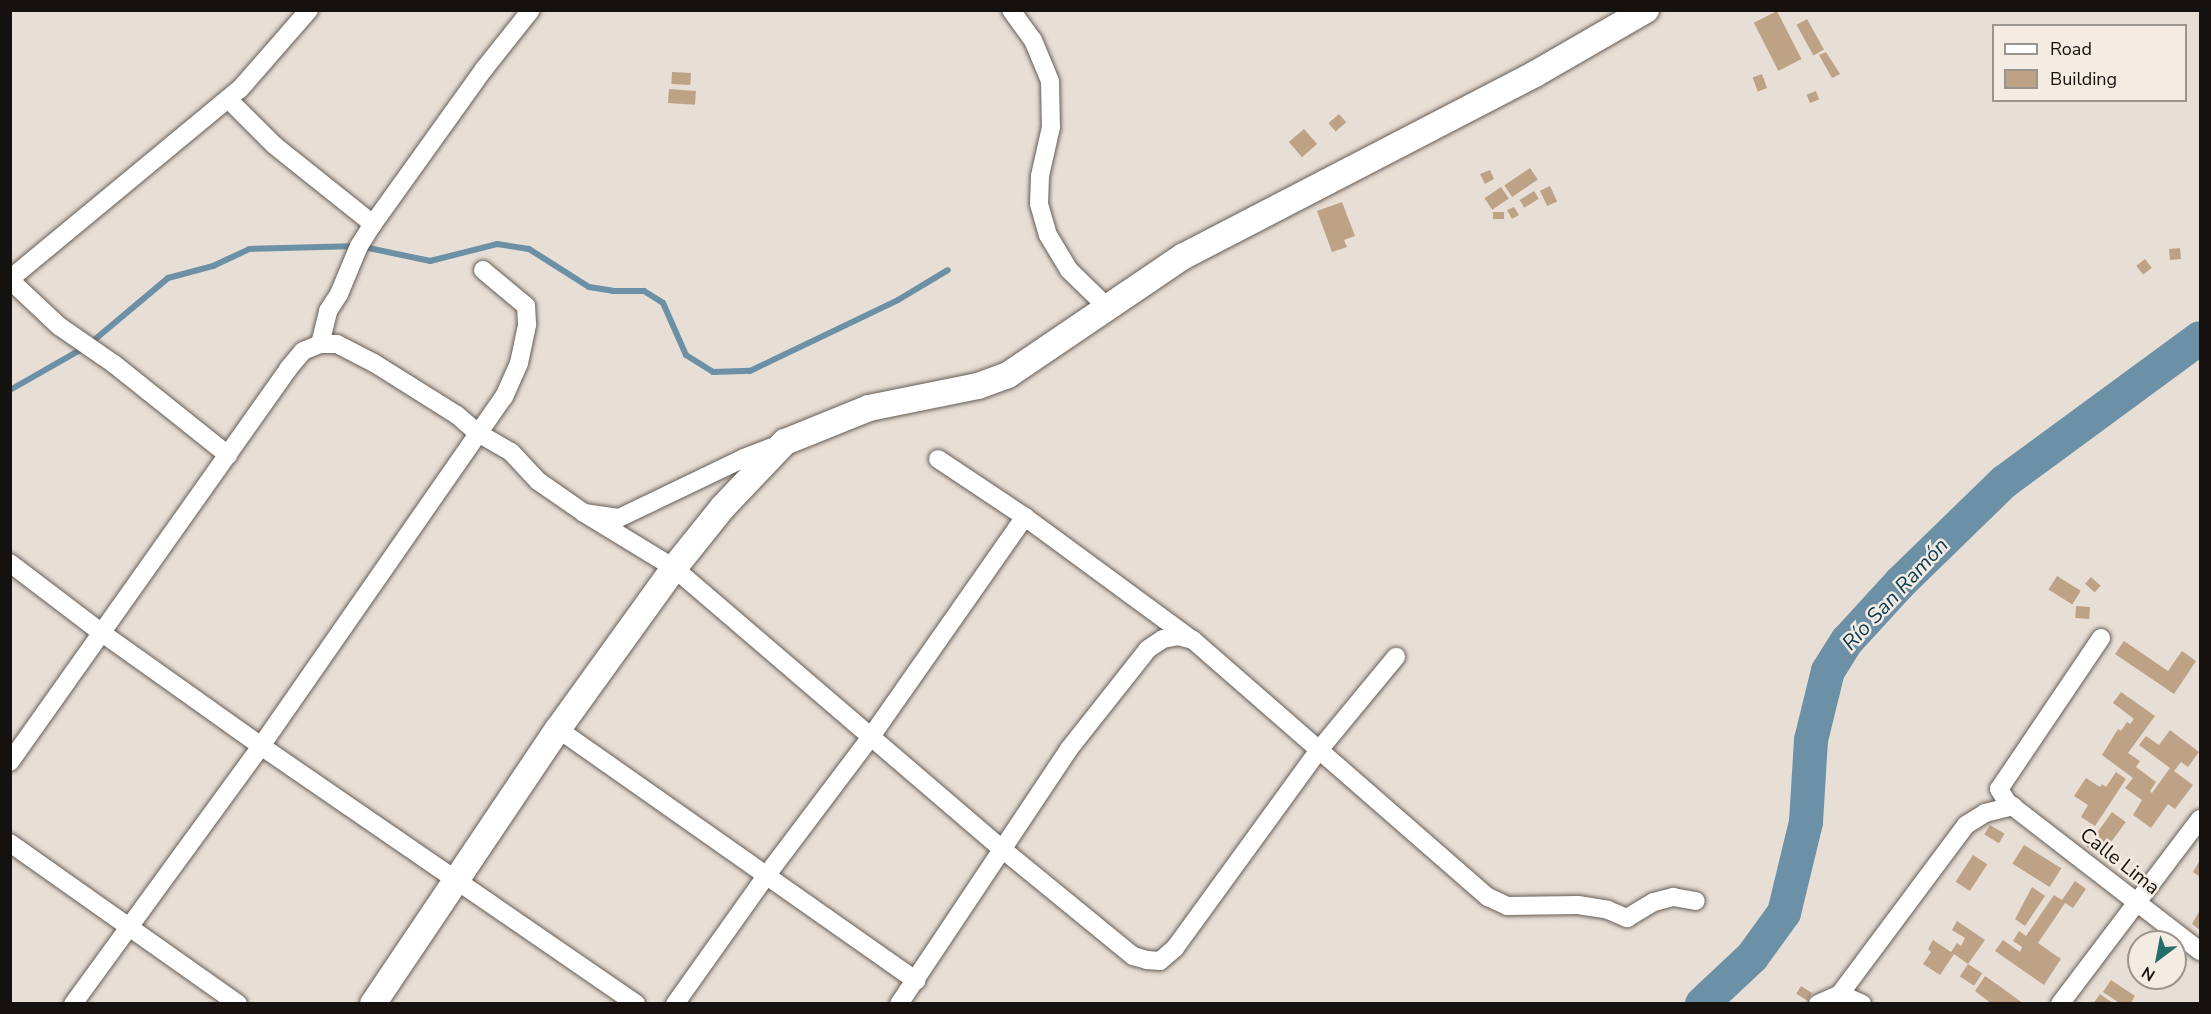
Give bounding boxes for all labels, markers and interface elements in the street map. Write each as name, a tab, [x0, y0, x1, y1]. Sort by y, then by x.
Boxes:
legend	[1992, 24, 2187, 102]
text: Road	[2050, 37, 2092, 61]
text: Building	[2050, 67, 2117, 91]
water label: Río San Ramón	[1837, 533, 1953, 655]
street label: Calle Lima	[2075, 822, 2165, 900]
north arrow	[2127, 930, 2187, 990]
text: N	[2138, 961, 2159, 986]

